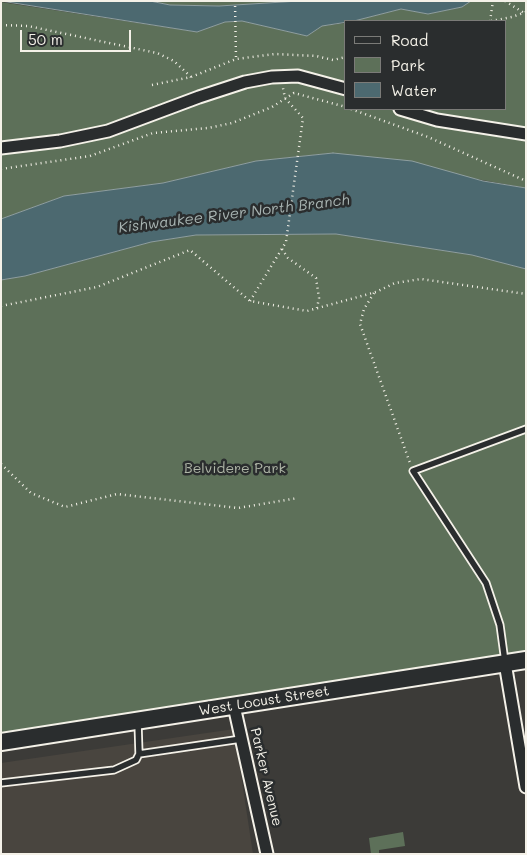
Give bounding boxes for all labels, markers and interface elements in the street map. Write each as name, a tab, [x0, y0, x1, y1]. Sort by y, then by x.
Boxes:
scale bar	[22, 20, 134, 52]
legend	[344, 20, 507, 110]
text: 50 m	[28, 29, 63, 49]
text: Road	[391, 30, 428, 50]
text: Park	[391, 55, 425, 75]
text: Water	[391, 80, 437, 100]
water label: Kishwaukee River North Branch	[117, 191, 351, 237]
park label: Belvidere Park	[184, 461, 286, 477]
street label: West Locust Street	[198, 682, 330, 720]
street label: Parker Avenue	[247, 726, 285, 828]

